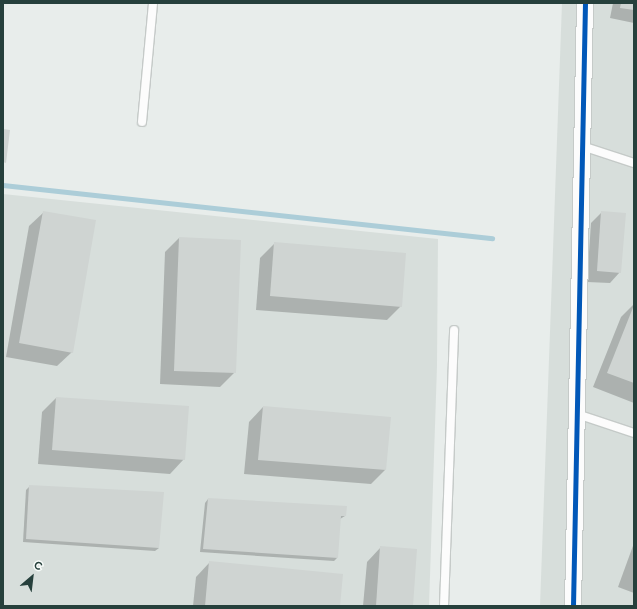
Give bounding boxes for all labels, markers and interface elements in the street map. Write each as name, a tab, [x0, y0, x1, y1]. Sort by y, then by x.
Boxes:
north arrow	[12, 557, 52, 597]
text: С	[31, 558, 44, 573]

